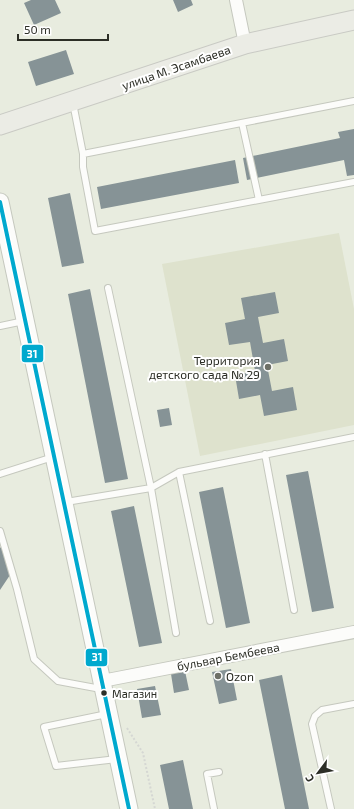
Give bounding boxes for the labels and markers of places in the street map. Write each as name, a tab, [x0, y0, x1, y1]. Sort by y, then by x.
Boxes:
place label: Территория детского сада № 29	[149, 353, 260, 381]
marker: Территория детского сада № 29	[263, 362, 273, 372]
place label: Ozon	[226, 669, 254, 683]
marker: Ozon	[213, 671, 223, 681]
place label: Магазин	[112, 687, 157, 700]
marker: Магазин	[99, 688, 109, 698]

